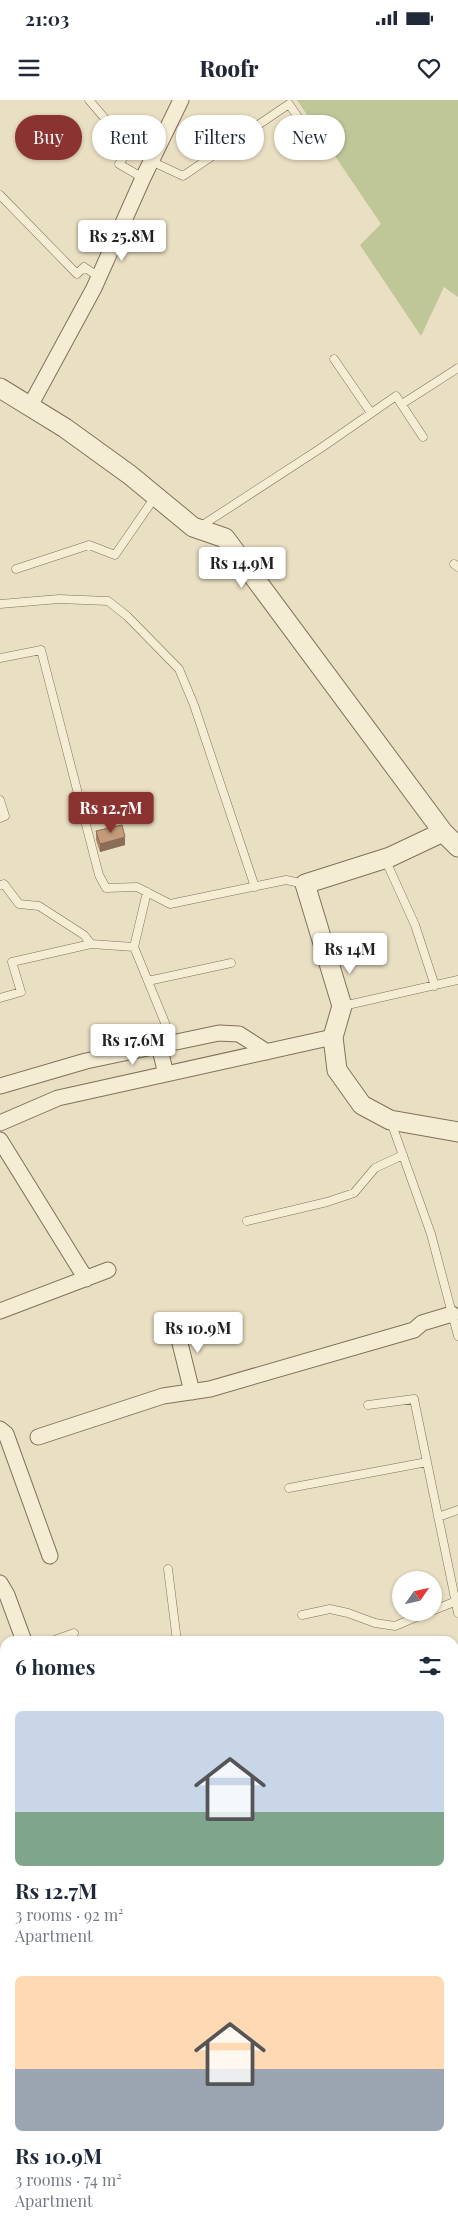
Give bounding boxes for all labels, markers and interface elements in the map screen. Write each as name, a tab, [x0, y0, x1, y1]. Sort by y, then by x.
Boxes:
text: 21:03	[25, 5, 69, 31]
text: Roofr	[200, 53, 258, 83]
icon: menu	[15, 54, 43, 82]
icon: heart	[415, 54, 443, 82]
chip: Buy	[15, 115, 82, 160]
chip: Rent	[92, 115, 166, 160]
chip: Filters	[176, 115, 264, 160]
chip: New	[274, 115, 345, 160]
pin: Rs 25.8M	[70, 220, 174, 262]
text: Rs 25.8M	[89, 225, 155, 246]
pin: Rs 14.9M	[190, 546, 294, 589]
text: Rs 14.9M	[210, 552, 274, 573]
pin: Rs 12.7M	[59, 792, 163, 834]
text: Rs 12.7M	[80, 797, 142, 818]
pin: Rs 14M	[309, 932, 391, 975]
text: Rs 14M	[324, 938, 376, 959]
pin: Rs 17.6M	[81, 1024, 185, 1066]
text: Rs 17.6M	[101, 1029, 165, 1050]
pin: Rs 10.9M	[146, 1312, 250, 1354]
text: Rs 10.9M	[165, 1317, 231, 1338]
north arrow	[392, 1571, 442, 1621]
map controls	[392, 1571, 442, 1621]
text: 6 homes	[15, 1652, 95, 1680]
icon: filters	[416, 1652, 444, 1680]
icon: home	[185, 1744, 275, 1834]
text: Rs 12.7M	[15, 1876, 97, 1904]
text: 3 rooms · 92 m²	[15, 1904, 124, 1925]
text: Apartment	[15, 1925, 93, 1946]
icon: home	[185, 2009, 275, 2099]
text: Rs 10.9M	[15, 2141, 102, 2169]
text: 3 rooms · 74 m²	[15, 2169, 122, 2190]
text: Apartment	[15, 2190, 93, 2211]

